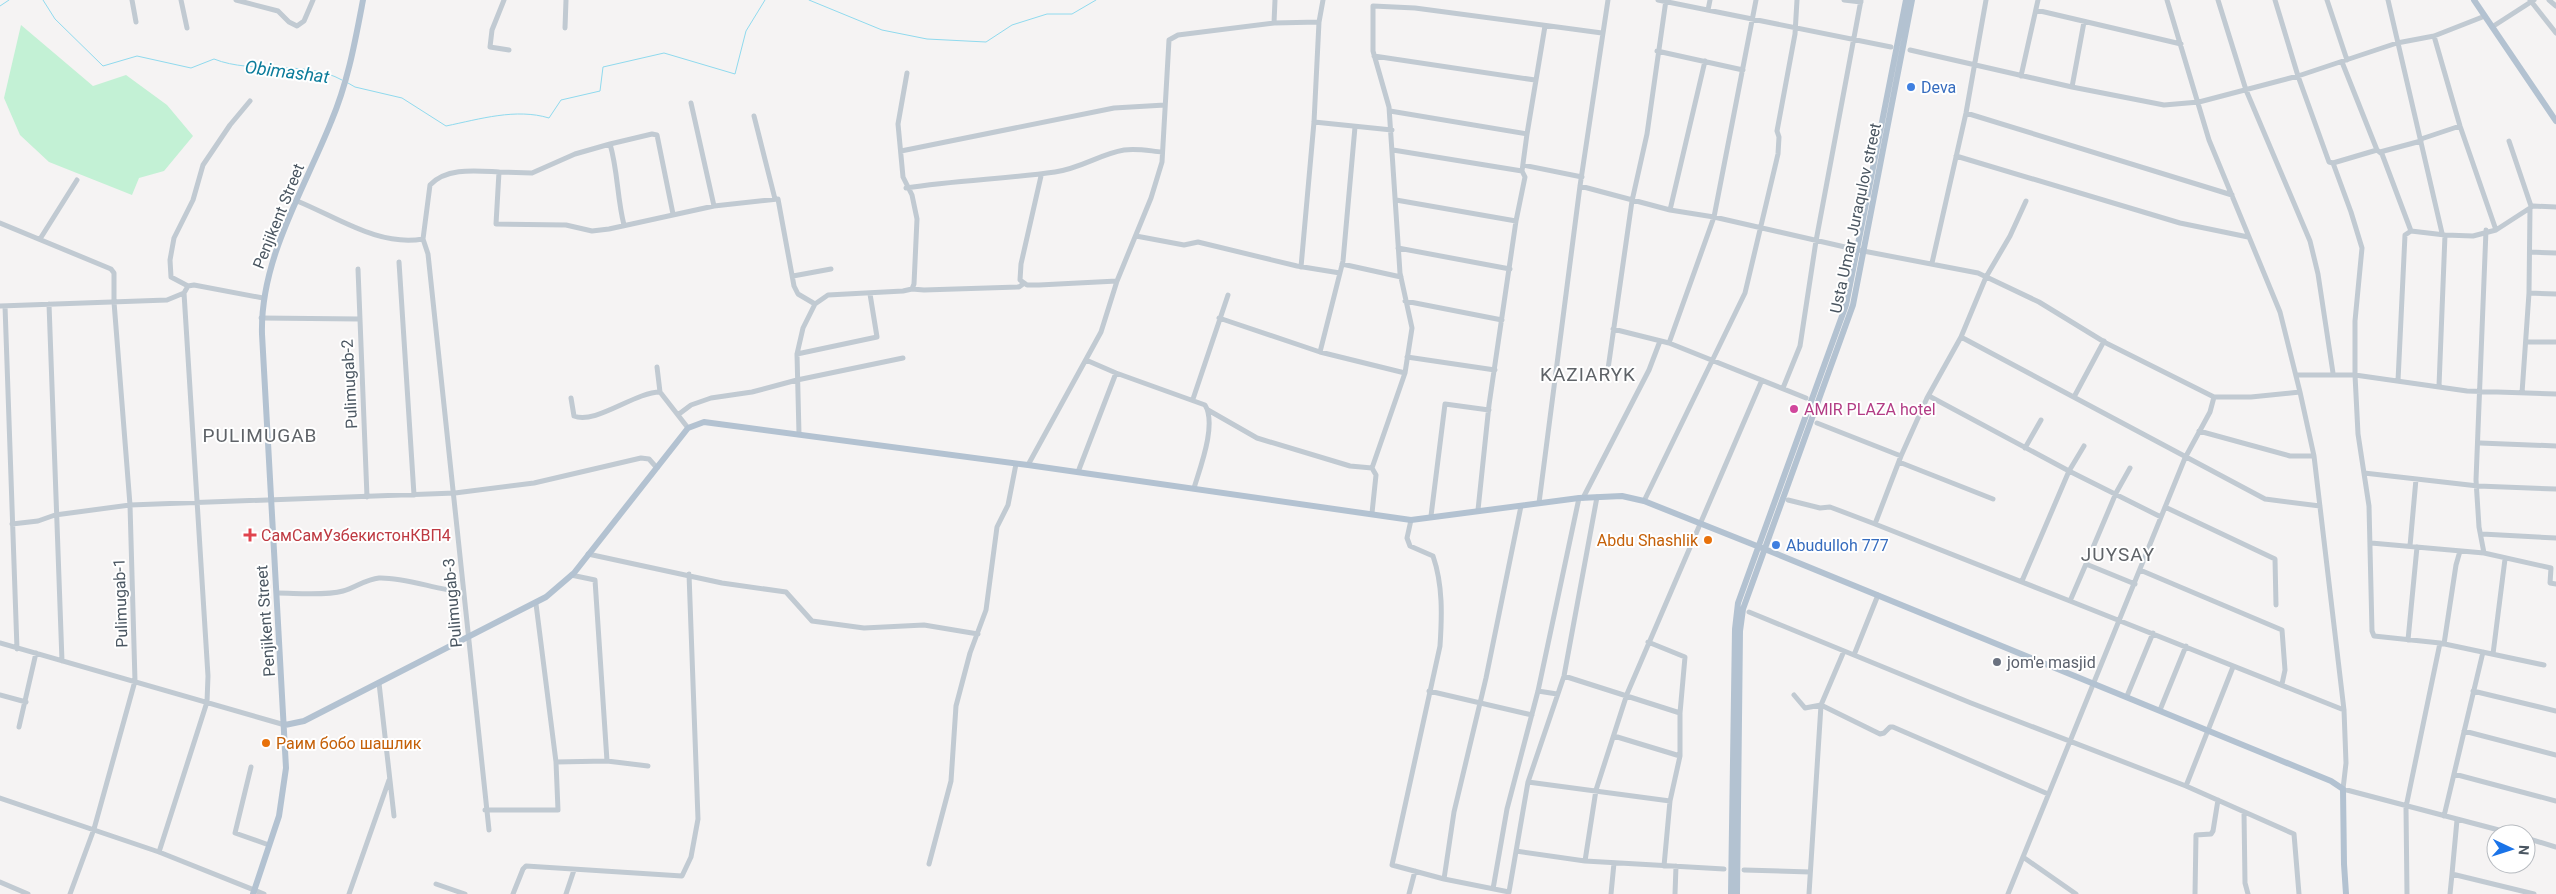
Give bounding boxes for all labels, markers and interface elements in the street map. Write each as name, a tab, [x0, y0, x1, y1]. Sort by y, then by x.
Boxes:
water label: Obimashat	[244, 56, 331, 87]
place label: Deva	[1921, 78, 1956, 97]
marker: Deva	[1905, 81, 1917, 93]
street label: Usta Umar Juraqulov street	[1826, 121, 1885, 315]
street label: Penjikent Street	[249, 161, 308, 272]
street label: Pulimugab-2	[338, 339, 361, 429]
district label: KAZIARYK	[1540, 363, 1636, 386]
place label: AMIR PLAZA hotel	[1804, 400, 1936, 419]
marker: AMIR PLAZA hotel	[1788, 403, 1800, 415]
district label: PULIMUGAB	[203, 424, 317, 447]
place label: СамСамУзбекистонКВП4	[261, 526, 451, 545]
marker: СамСамУзбекистонКВП4	[243, 528, 257, 542]
place label: Abdu Shashlik	[1597, 531, 1699, 550]
marker: Abdu Shashlik	[1702, 534, 1714, 546]
place label: Abudulloh 777	[1786, 536, 1889, 555]
marker: Abudulloh 777	[1770, 539, 1782, 551]
district label: JUYSAY	[2081, 543, 2155, 566]
street label: Pulimugab-3	[439, 557, 466, 648]
street label: Pulimugab-1	[109, 558, 132, 648]
street label: Penjikent Street	[252, 565, 279, 677]
place label: jom'e masjid	[2006, 653, 2096, 672]
marker: jom'e masjid	[1991, 656, 2003, 668]
place label: Раим бобо шашлик	[276, 734, 422, 753]
marker: Раим бобо шашлик	[260, 737, 272, 749]
north arrow	[2486, 824, 2536, 874]
text: N	[2516, 844, 2532, 855]

